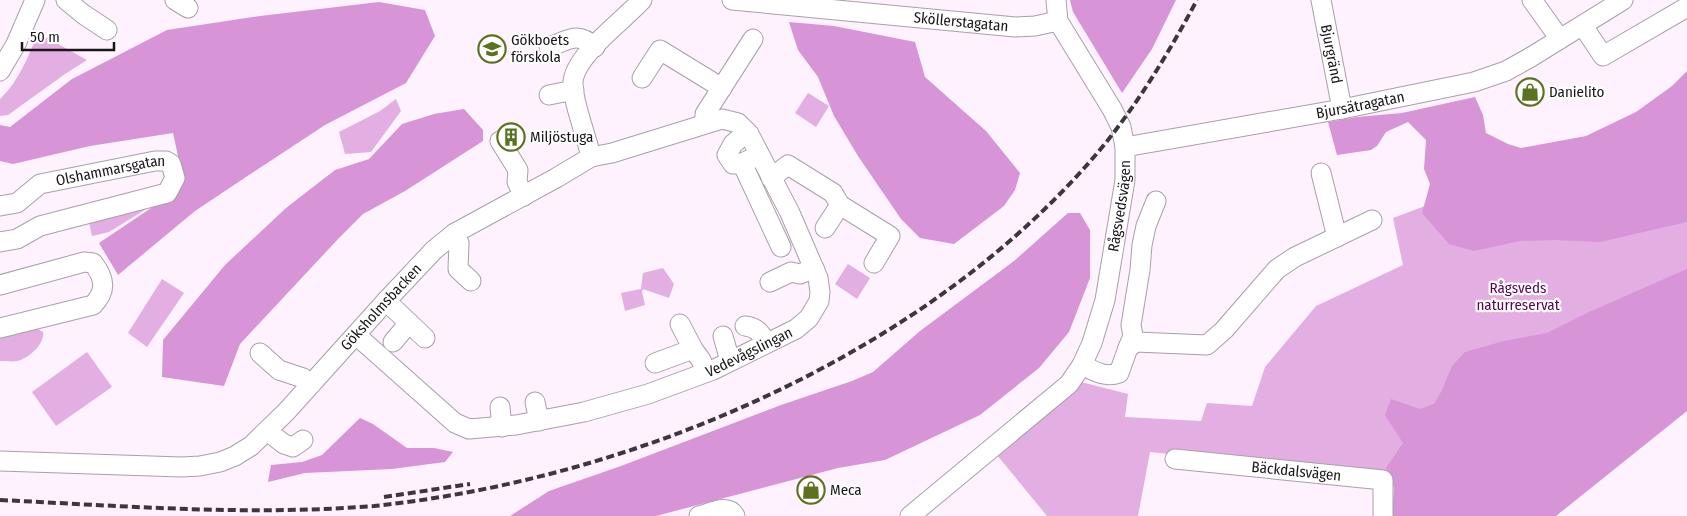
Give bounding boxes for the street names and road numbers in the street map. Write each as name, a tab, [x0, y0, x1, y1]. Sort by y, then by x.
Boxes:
street label: Sköllerstagatan	[913, 8, 1009, 35]
street label: Bjurgränd	[1317, 23, 1346, 85]
street label: Bjursätragatan	[1315, 87, 1406, 122]
street label: Olshammarsgatan	[54, 152, 165, 190]
street label: Rågsvedsvägen	[1104, 160, 1134, 253]
street label: Göksholmsbacken	[337, 260, 425, 354]
street label: Vedevågslingan	[703, 323, 795, 381]
street label: Bäckdalsvägen	[1251, 458, 1342, 485]

